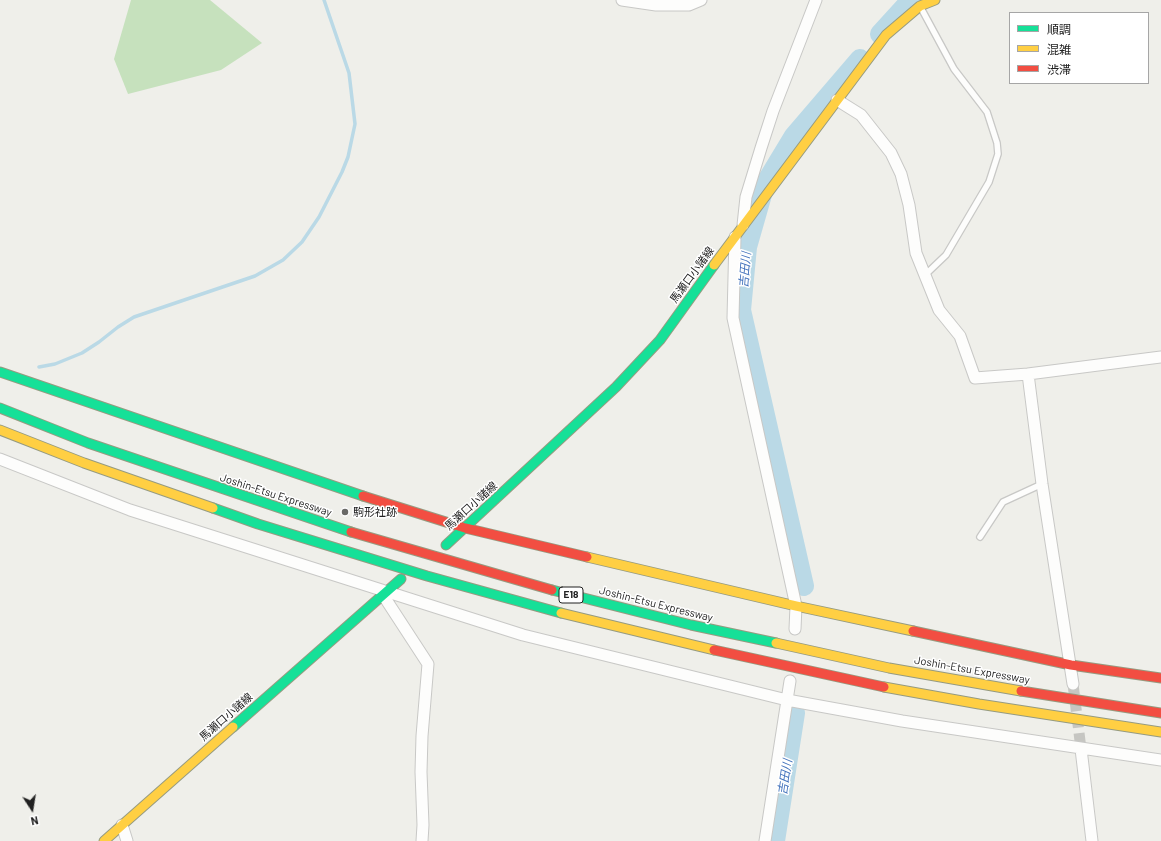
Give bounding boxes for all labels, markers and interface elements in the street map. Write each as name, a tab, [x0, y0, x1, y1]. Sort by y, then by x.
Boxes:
legend	[1009, 12, 1149, 84]
text: 順調	[1047, 22, 1071, 36]
text: 混雑	[1047, 42, 1071, 56]
text: 渋滞	[1047, 62, 1071, 76]
street label: 馬瀬口小諸線	[667, 244, 717, 306]
water label: 吉田川	[736, 251, 754, 289]
street label: Joshin-Etsu Expressway	[218, 471, 334, 519]
street label: 馬瀬口小諸線	[442, 479, 500, 533]
place label: 駒形社跡	[353, 505, 397, 519]
marker: 駒形社跡	[340, 507, 350, 517]
street label: Joshin-Etsu Expressway	[598, 583, 714, 625]
road number: E18	[559, 587, 583, 603]
street label: Joshin-Etsu Expressway	[913, 653, 1031, 687]
street label: 馬瀬口小諸線	[197, 690, 255, 744]
water label: 吉田川	[775, 758, 795, 796]
north arrow	[12, 789, 52, 829]
text: N	[30, 814, 40, 828]

